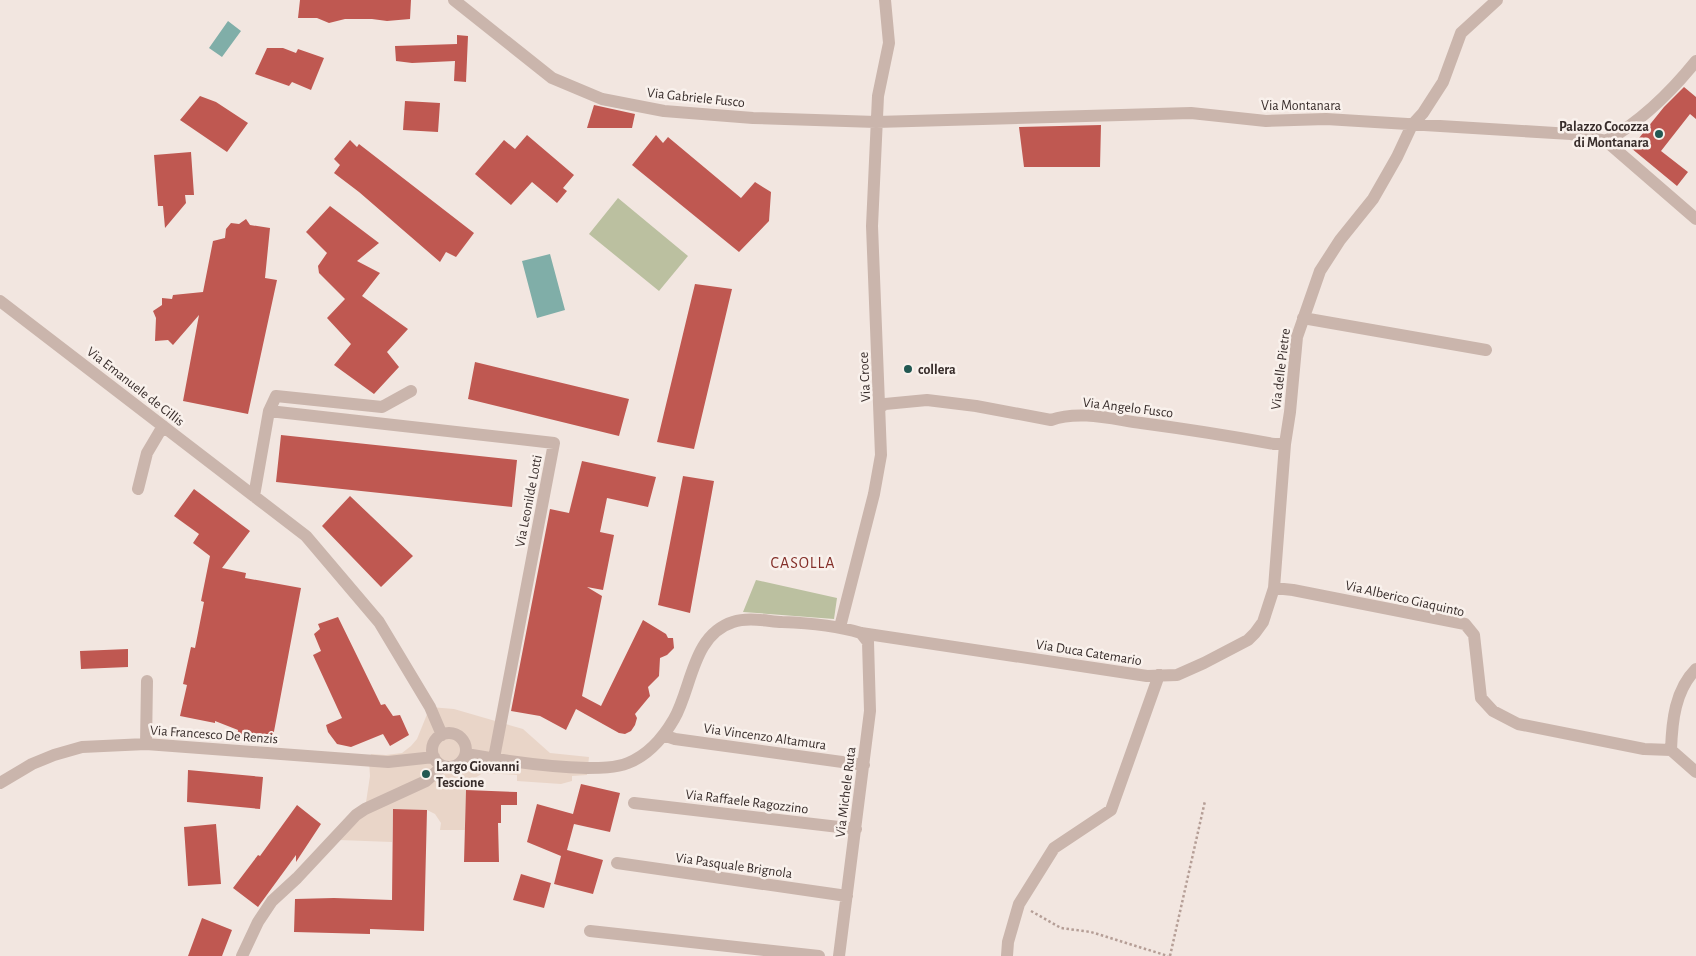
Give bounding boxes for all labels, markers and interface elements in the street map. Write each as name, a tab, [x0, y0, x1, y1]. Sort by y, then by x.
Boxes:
street label: Via Gabriele Fusco	[646, 86, 746, 110]
street label: Via Montanara	[1261, 99, 1342, 113]
place label: Palazzo Cocozza di Montanara	[1559, 120, 1649, 150]
marker: Palazzo Cocozza di Montanara	[1653, 128, 1665, 140]
street label: Via delle Pietre	[1269, 328, 1293, 411]
street label: Via Emanuele de Cillis	[84, 345, 187, 429]
street label: Via Croce	[857, 351, 873, 402]
marker: collera	[902, 363, 914, 375]
place label: collera	[918, 363, 956, 377]
street label: Via Angelo Fusco	[1082, 395, 1174, 421]
street label: Via Leonilde Lotti	[513, 454, 545, 549]
district label: CASOLLA	[771, 555, 835, 571]
street label: Via Alberico Giaquinto	[1344, 578, 1466, 620]
street label: Via Duca Catemario	[1035, 638, 1143, 668]
street label: Via Vincenzo Altamura	[703, 721, 828, 753]
street label: Via Francesco De Renzis	[149, 724, 278, 746]
street label: Via Michele Ruta	[833, 745, 859, 838]
place label: Largo Giovanni Tescione	[436, 760, 519, 790]
marker: Largo Giovanni Tescione	[420, 768, 432, 780]
street label: Via Raffaele Ragozzino	[685, 787, 809, 816]
street label: Via Pasquale Brignola	[675, 851, 794, 881]

